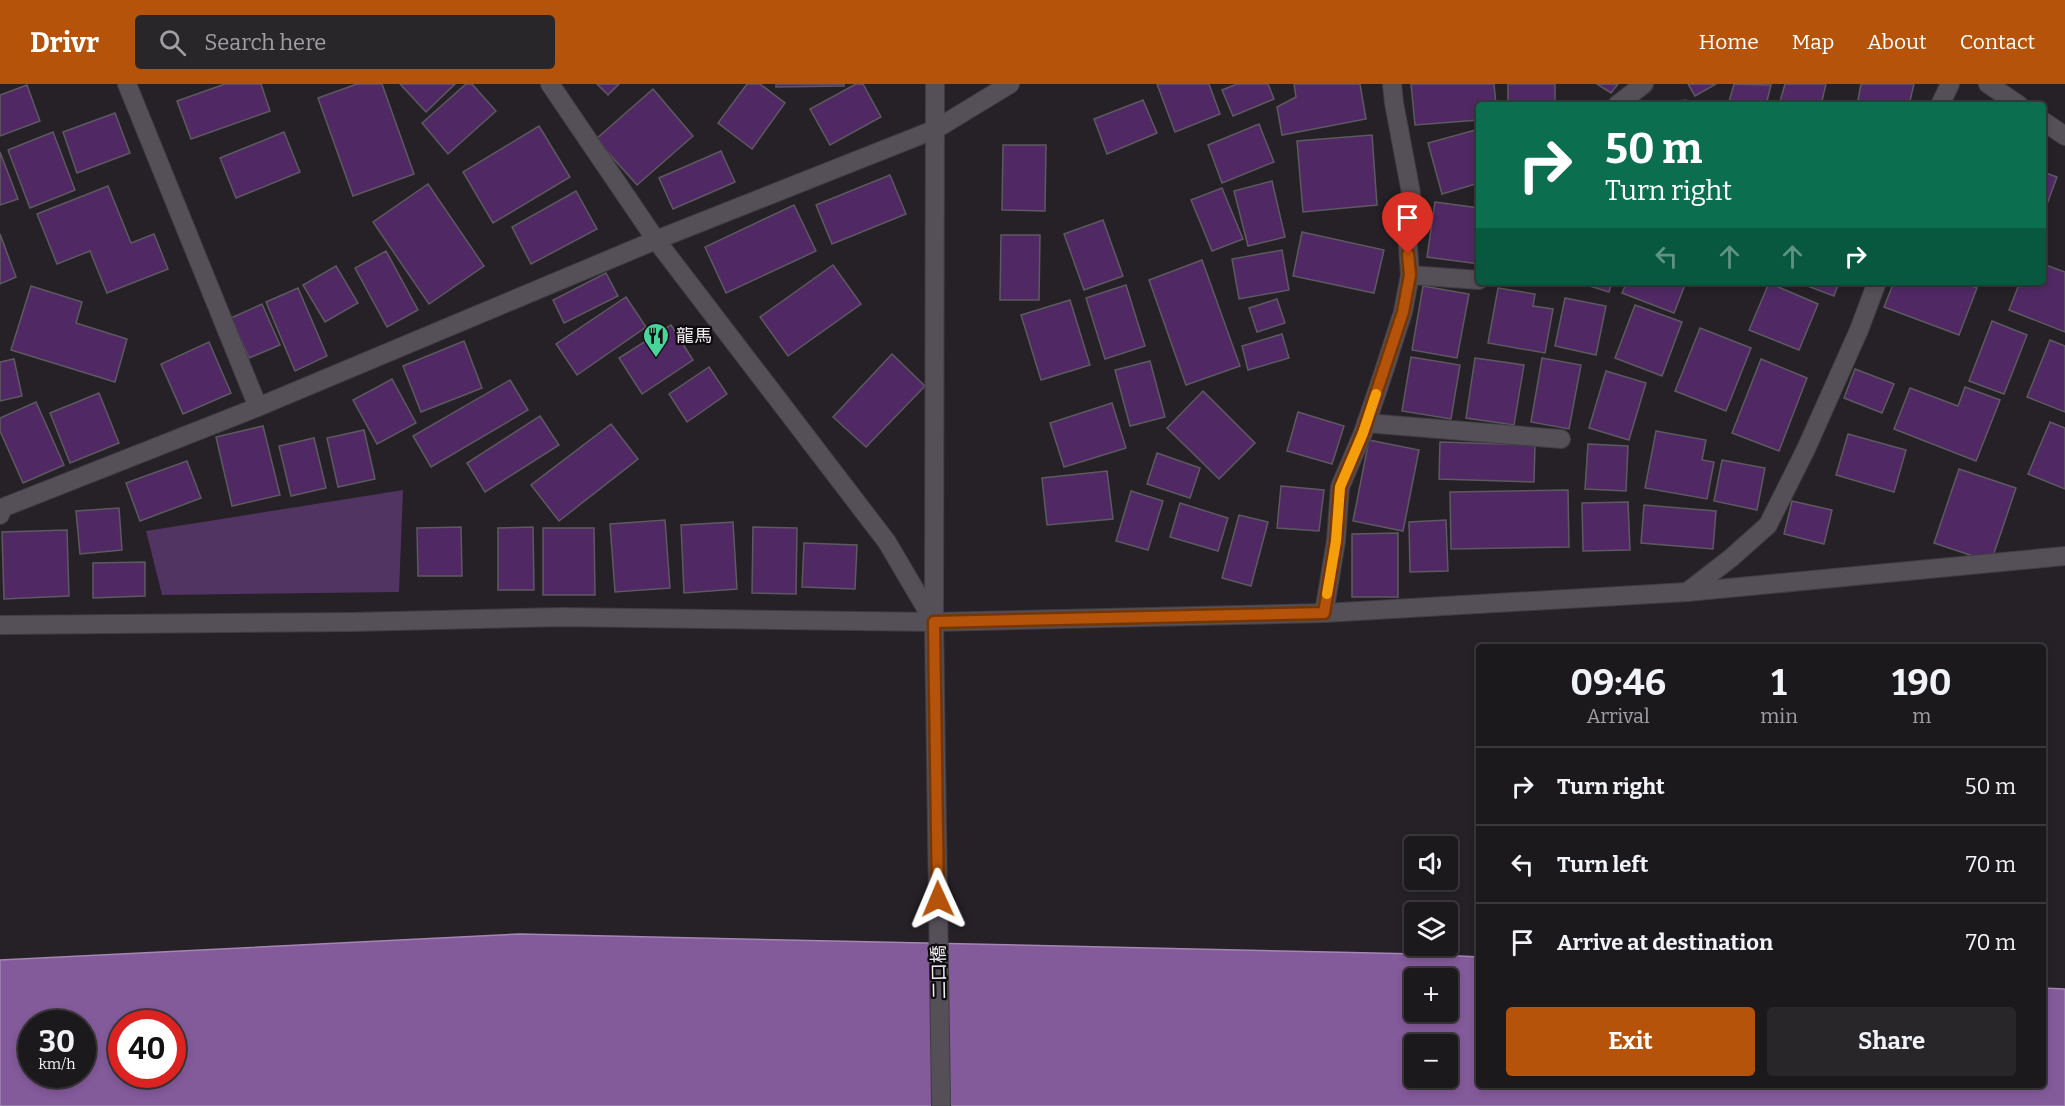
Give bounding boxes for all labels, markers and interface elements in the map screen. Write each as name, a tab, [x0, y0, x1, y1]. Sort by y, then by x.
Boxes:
search box	[135, 15, 555, 69]
text: Drivr	[30, 26, 99, 59]
icon: search	[156, 26, 189, 59]
text: Search here	[204, 29, 326, 56]
text: Home	[1699, 29, 1759, 55]
text: Map	[1792, 29, 1834, 55]
text: About	[1867, 29, 1927, 55]
text: Contact	[1960, 29, 2035, 55]
text: 50 m	[1605, 124, 1702, 174]
icon: right	[1506, 126, 1584, 204]
text: Turn right	[1605, 175, 1732, 207]
pin	[1382, 192, 1433, 254]
icon: arrive	[1391, 201, 1424, 234]
icon: left	[1650, 240, 1683, 273]
icon: ahead	[1713, 240, 1746, 273]
icon: ahead	[1776, 240, 1809, 273]
icon: right	[1839, 240, 1872, 273]
restaurant icon: 龍馬	[641, 321, 671, 359]
place label: 龍馬	[676, 325, 712, 347]
text: 09:46	[1570, 661, 1666, 705]
text: 1	[1771, 661, 1787, 705]
text: 190	[1892, 661, 1952, 705]
text: Arrival	[1586, 704, 1650, 728]
text: min	[1760, 704, 1798, 728]
text: m	[1912, 704, 1931, 728]
icon: right	[1506, 770, 1539, 803]
text: Turn right	[1557, 773, 1665, 800]
text: 50 m	[1965, 773, 2016, 800]
map controls	[1404, 836, 1458, 1088]
button: sound	[1404, 836, 1458, 890]
icon: left	[1506, 848, 1539, 881]
text: Turn left	[1557, 851, 1649, 878]
text: 70 m	[1966, 851, 2016, 878]
position arrow	[906, 867, 970, 931]
button: layers	[1404, 902, 1458, 956]
icon: arrive	[1506, 926, 1539, 959]
text: Arrive at destination	[1557, 929, 1773, 956]
text: 70 m	[1966, 929, 2016, 956]
street label: 二口橋	[928, 945, 950, 999]
button: +	[1404, 968, 1458, 1022]
button: Exit	[1506, 1007, 1755, 1076]
button: Share	[1767, 1007, 2016, 1076]
speed limit sign: 40	[108, 1010, 186, 1088]
text: 30	[39, 1024, 75, 1060]
button: −	[1404, 1034, 1458, 1088]
text: km/h	[38, 1055, 76, 1073]

